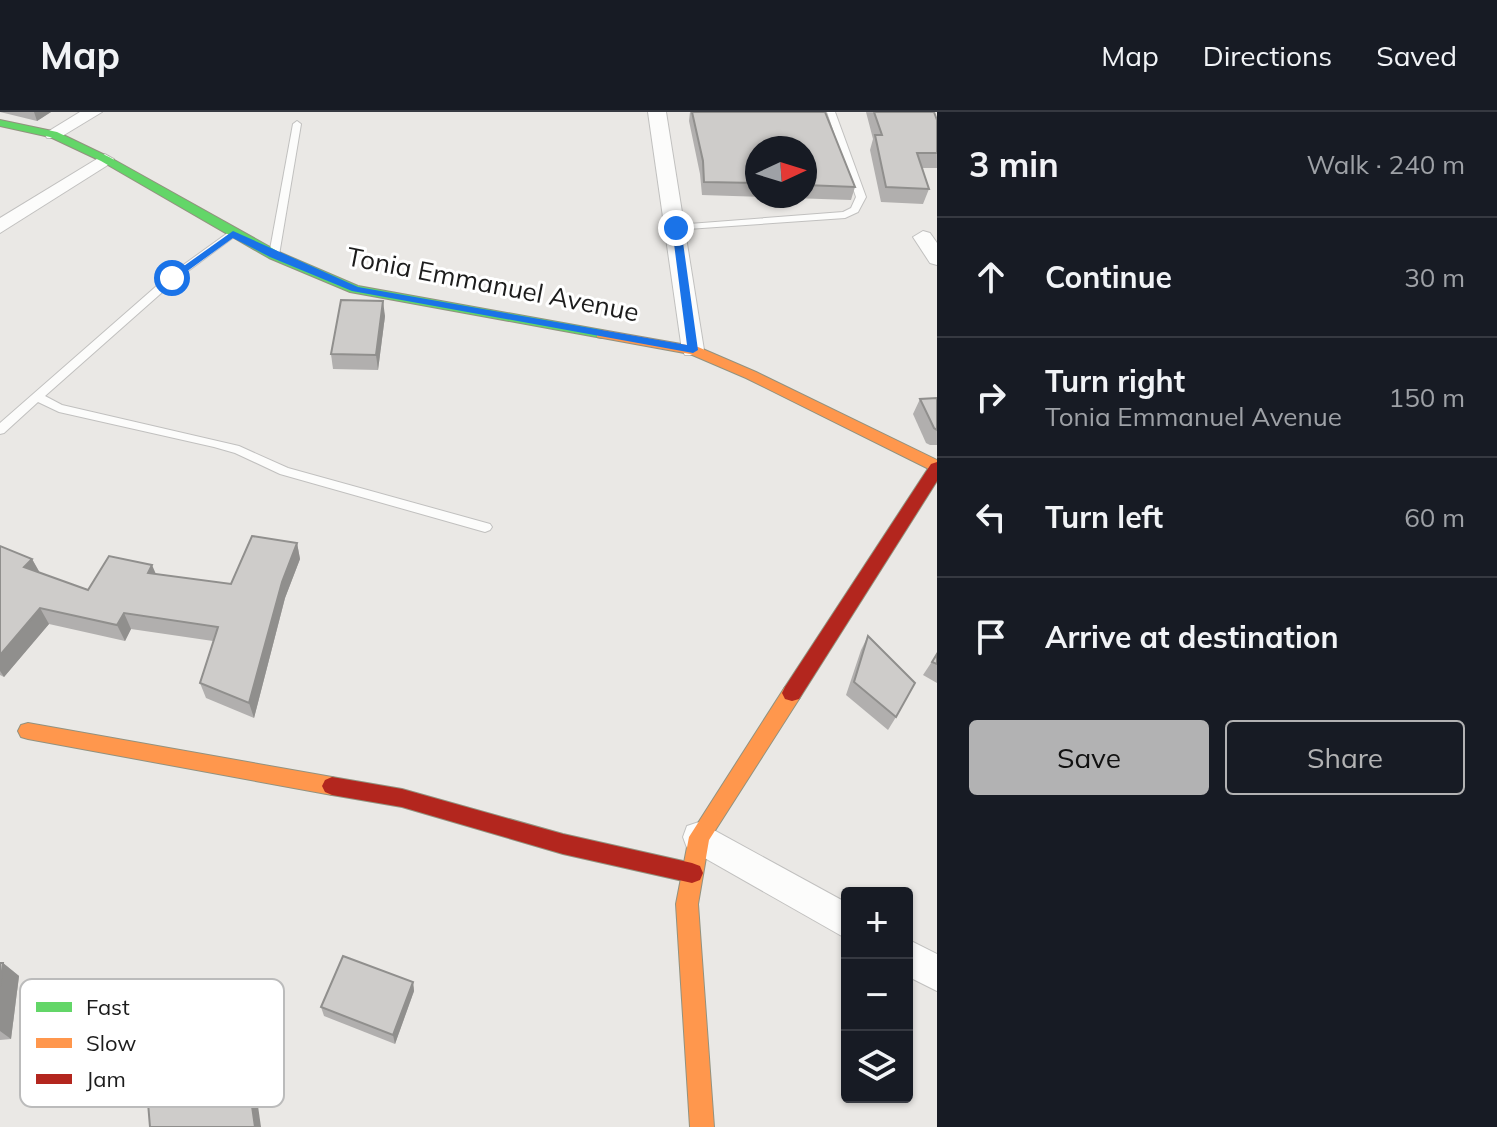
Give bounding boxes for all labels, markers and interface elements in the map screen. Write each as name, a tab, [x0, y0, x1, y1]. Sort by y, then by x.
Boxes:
text: Map	[40, 31, 120, 79]
text: Map	[1101, 38, 1159, 73]
text: Directions	[1203, 38, 1332, 73]
text: Saved	[1376, 38, 1457, 73]
north arrow	[745, 136, 817, 208]
text: 3 min	[969, 143, 1059, 186]
text: Walk · 240 m	[1306, 148, 1465, 181]
route end	[658, 210, 694, 246]
street label: Tonia Emmanuel Avenue	[344, 239, 642, 329]
icon: ahead	[969, 255, 1013, 299]
text: Continue	[1045, 258, 1172, 296]
route start	[154, 260, 190, 296]
text: 30 m	[1404, 261, 1465, 294]
text: Turn right	[1045, 362, 1185, 400]
icon: right	[969, 375, 1013, 419]
text: 150 m	[1389, 381, 1465, 414]
text: Tonia Emmanuel Avenue	[1045, 400, 1342, 433]
icon: left	[969, 495, 1013, 539]
text: Turn left	[1045, 498, 1163, 536]
text: 60 m	[1404, 501, 1465, 534]
icon: arrive	[969, 615, 1013, 659]
text: Arrive at destination	[1045, 618, 1339, 656]
button: Save	[969, 720, 1209, 795]
button: Share	[1225, 720, 1465, 795]
map controls	[841, 887, 913, 1103]
button: +	[841, 887, 913, 959]
button: −	[841, 959, 913, 1031]
legend	[20, 979, 284, 1107]
text: Fast	[86, 993, 130, 1021]
text: Slow	[86, 1029, 136, 1057]
button: layers	[841, 1031, 913, 1103]
text: Jam	[86, 1065, 126, 1093]

